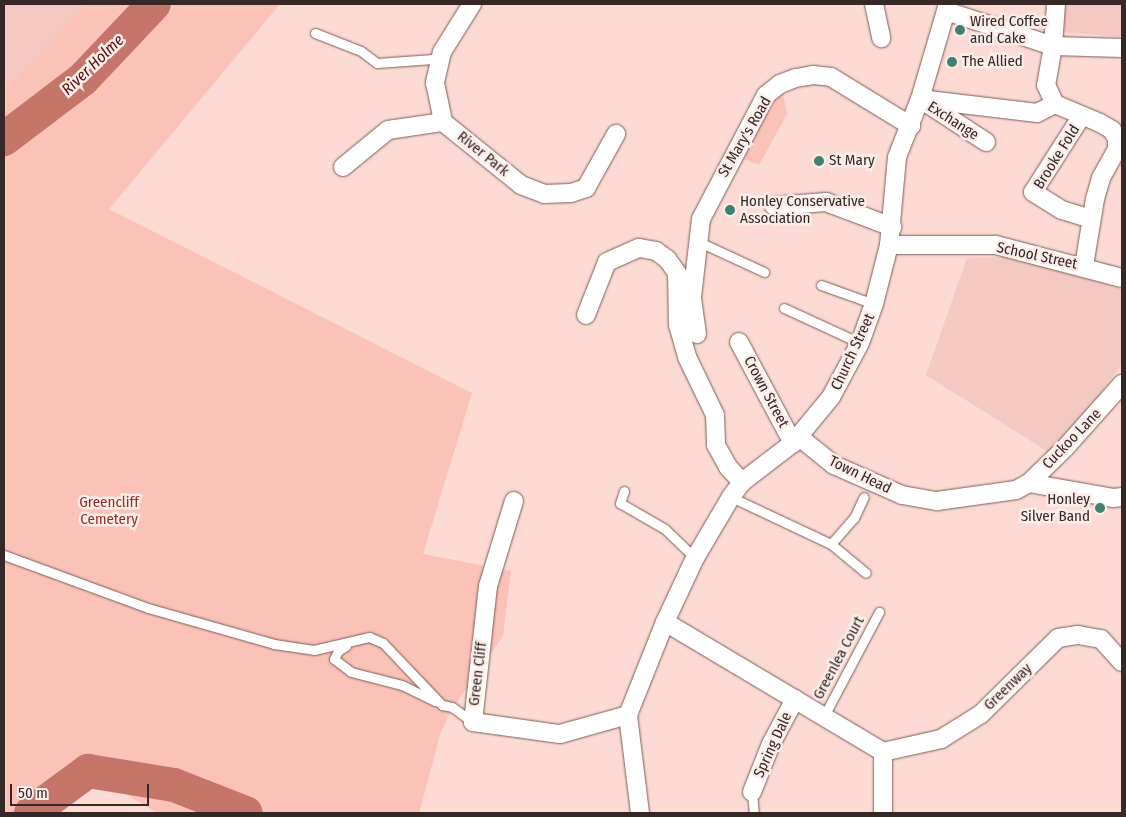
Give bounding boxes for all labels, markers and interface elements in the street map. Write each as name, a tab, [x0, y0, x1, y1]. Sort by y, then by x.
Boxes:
place label: Wired Coffee and Cake	[970, 12, 1048, 47]
marker: Wired Coffee and Cake	[954, 24, 966, 36]
water label: River Holme	[58, 31, 128, 99]
place label: The Allied	[962, 53, 1023, 71]
marker: The Allied	[946, 56, 958, 68]
street label: St Mary's Road	[715, 94, 775, 180]
street label: Exchange	[924, 98, 982, 144]
street label: Brooke Fold	[1030, 122, 1084, 192]
street label: River Park	[453, 128, 513, 180]
place label: St Mary	[829, 152, 875, 170]
marker: St Mary	[813, 155, 825, 167]
place label: Honley Conservative Association	[740, 192, 865, 227]
marker: Honley Conservative Association	[724, 204, 736, 216]
street label: School Street	[995, 239, 1079, 273]
street label: Church Street	[827, 311, 879, 393]
street label: Crown Street	[740, 353, 792, 431]
street label: Cuckoo Lane	[1039, 405, 1105, 473]
street label: Town Head	[826, 452, 894, 498]
place label: Honley Silver Band	[1021, 490, 1090, 525]
park label: Greencliff Cemetery	[79, 493, 139, 528]
marker: Honley Silver Band	[1094, 502, 1106, 514]
street label: Greenlea Court	[810, 613, 868, 703]
street label: Green Cliff	[465, 641, 491, 707]
street label: Greenway	[980, 660, 1036, 714]
street label: Spring Dale	[750, 709, 796, 781]
scale bar	[12, 774, 151, 806]
text: 50 m	[18, 784, 48, 802]

